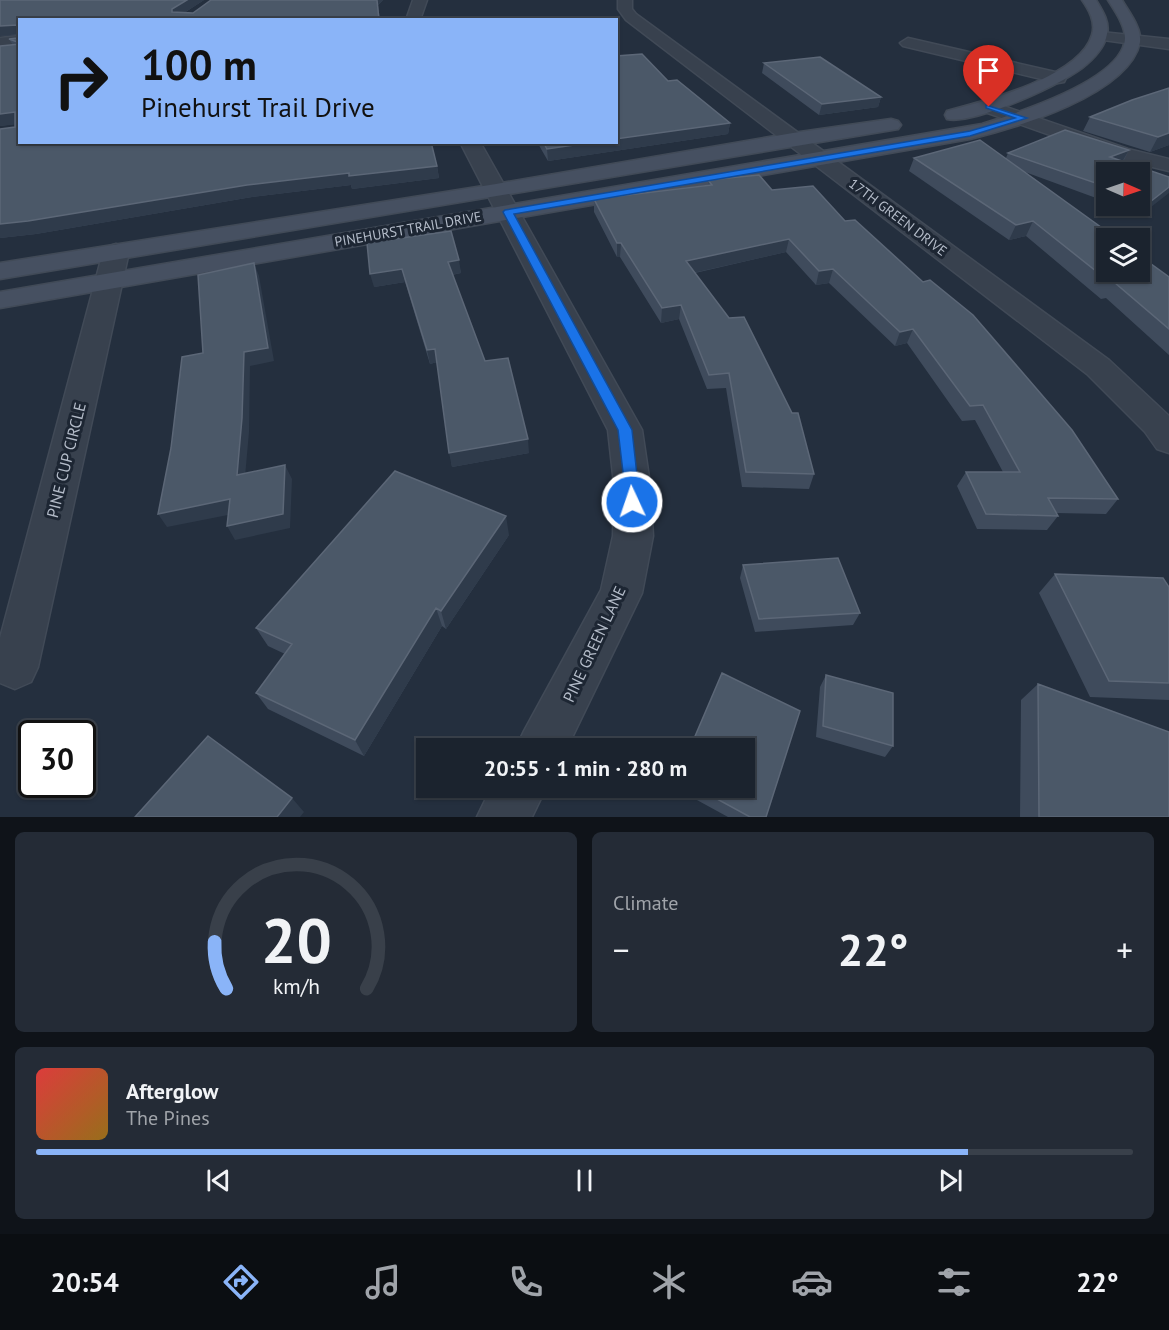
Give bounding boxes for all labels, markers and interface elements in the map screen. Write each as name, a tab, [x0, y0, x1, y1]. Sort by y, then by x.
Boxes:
text: 100 m	[141, 37, 257, 92]
icon: right	[42, 42, 120, 120]
pin	[963, 45, 1014, 107]
icon: arrive	[972, 54, 1005, 87]
text: Pinehurst Trail Drive	[141, 90, 375, 124]
north arrow	[1096, 162, 1150, 216]
map controls	[1096, 162, 1150, 282]
street label: 17TH GREEN DRIVE	[845, 174, 951, 260]
street label: PINEHURST TRAIL DRIVE	[333, 207, 483, 251]
button: layers	[1096, 228, 1150, 282]
street label: PINE CUP CIRCLE	[42, 400, 90, 520]
position arrow	[600, 470, 664, 534]
street label: PINE GREEN LANE	[558, 583, 630, 705]
speed limit sign: 30	[18, 720, 96, 798]
text: 20:55 · 1 min · 280 m	[484, 754, 687, 782]
text: Climate	[613, 890, 679, 916]
text: 20	[261, 899, 331, 980]
text: 22°	[838, 920, 908, 978]
text: −	[613, 928, 630, 971]
text: +	[1116, 928, 1133, 971]
text: km/h	[272, 972, 319, 1000]
text: Afterglow	[126, 1077, 218, 1105]
text: The Pines	[126, 1105, 210, 1131]
icon: previous	[202, 1164, 235, 1197]
icon: pause	[568, 1164, 601, 1197]
icon: next	[934, 1164, 967, 1197]
icon: directions	[220, 1261, 262, 1303]
icon: music	[362, 1261, 404, 1303]
icon: phone	[505, 1261, 547, 1303]
icon: climate	[648, 1261, 690, 1303]
icon: car	[791, 1261, 833, 1303]
icon: filters	[933, 1261, 975, 1303]
text: 20:54	[50, 1265, 119, 1299]
text: 22°	[1076, 1265, 1119, 1299]

